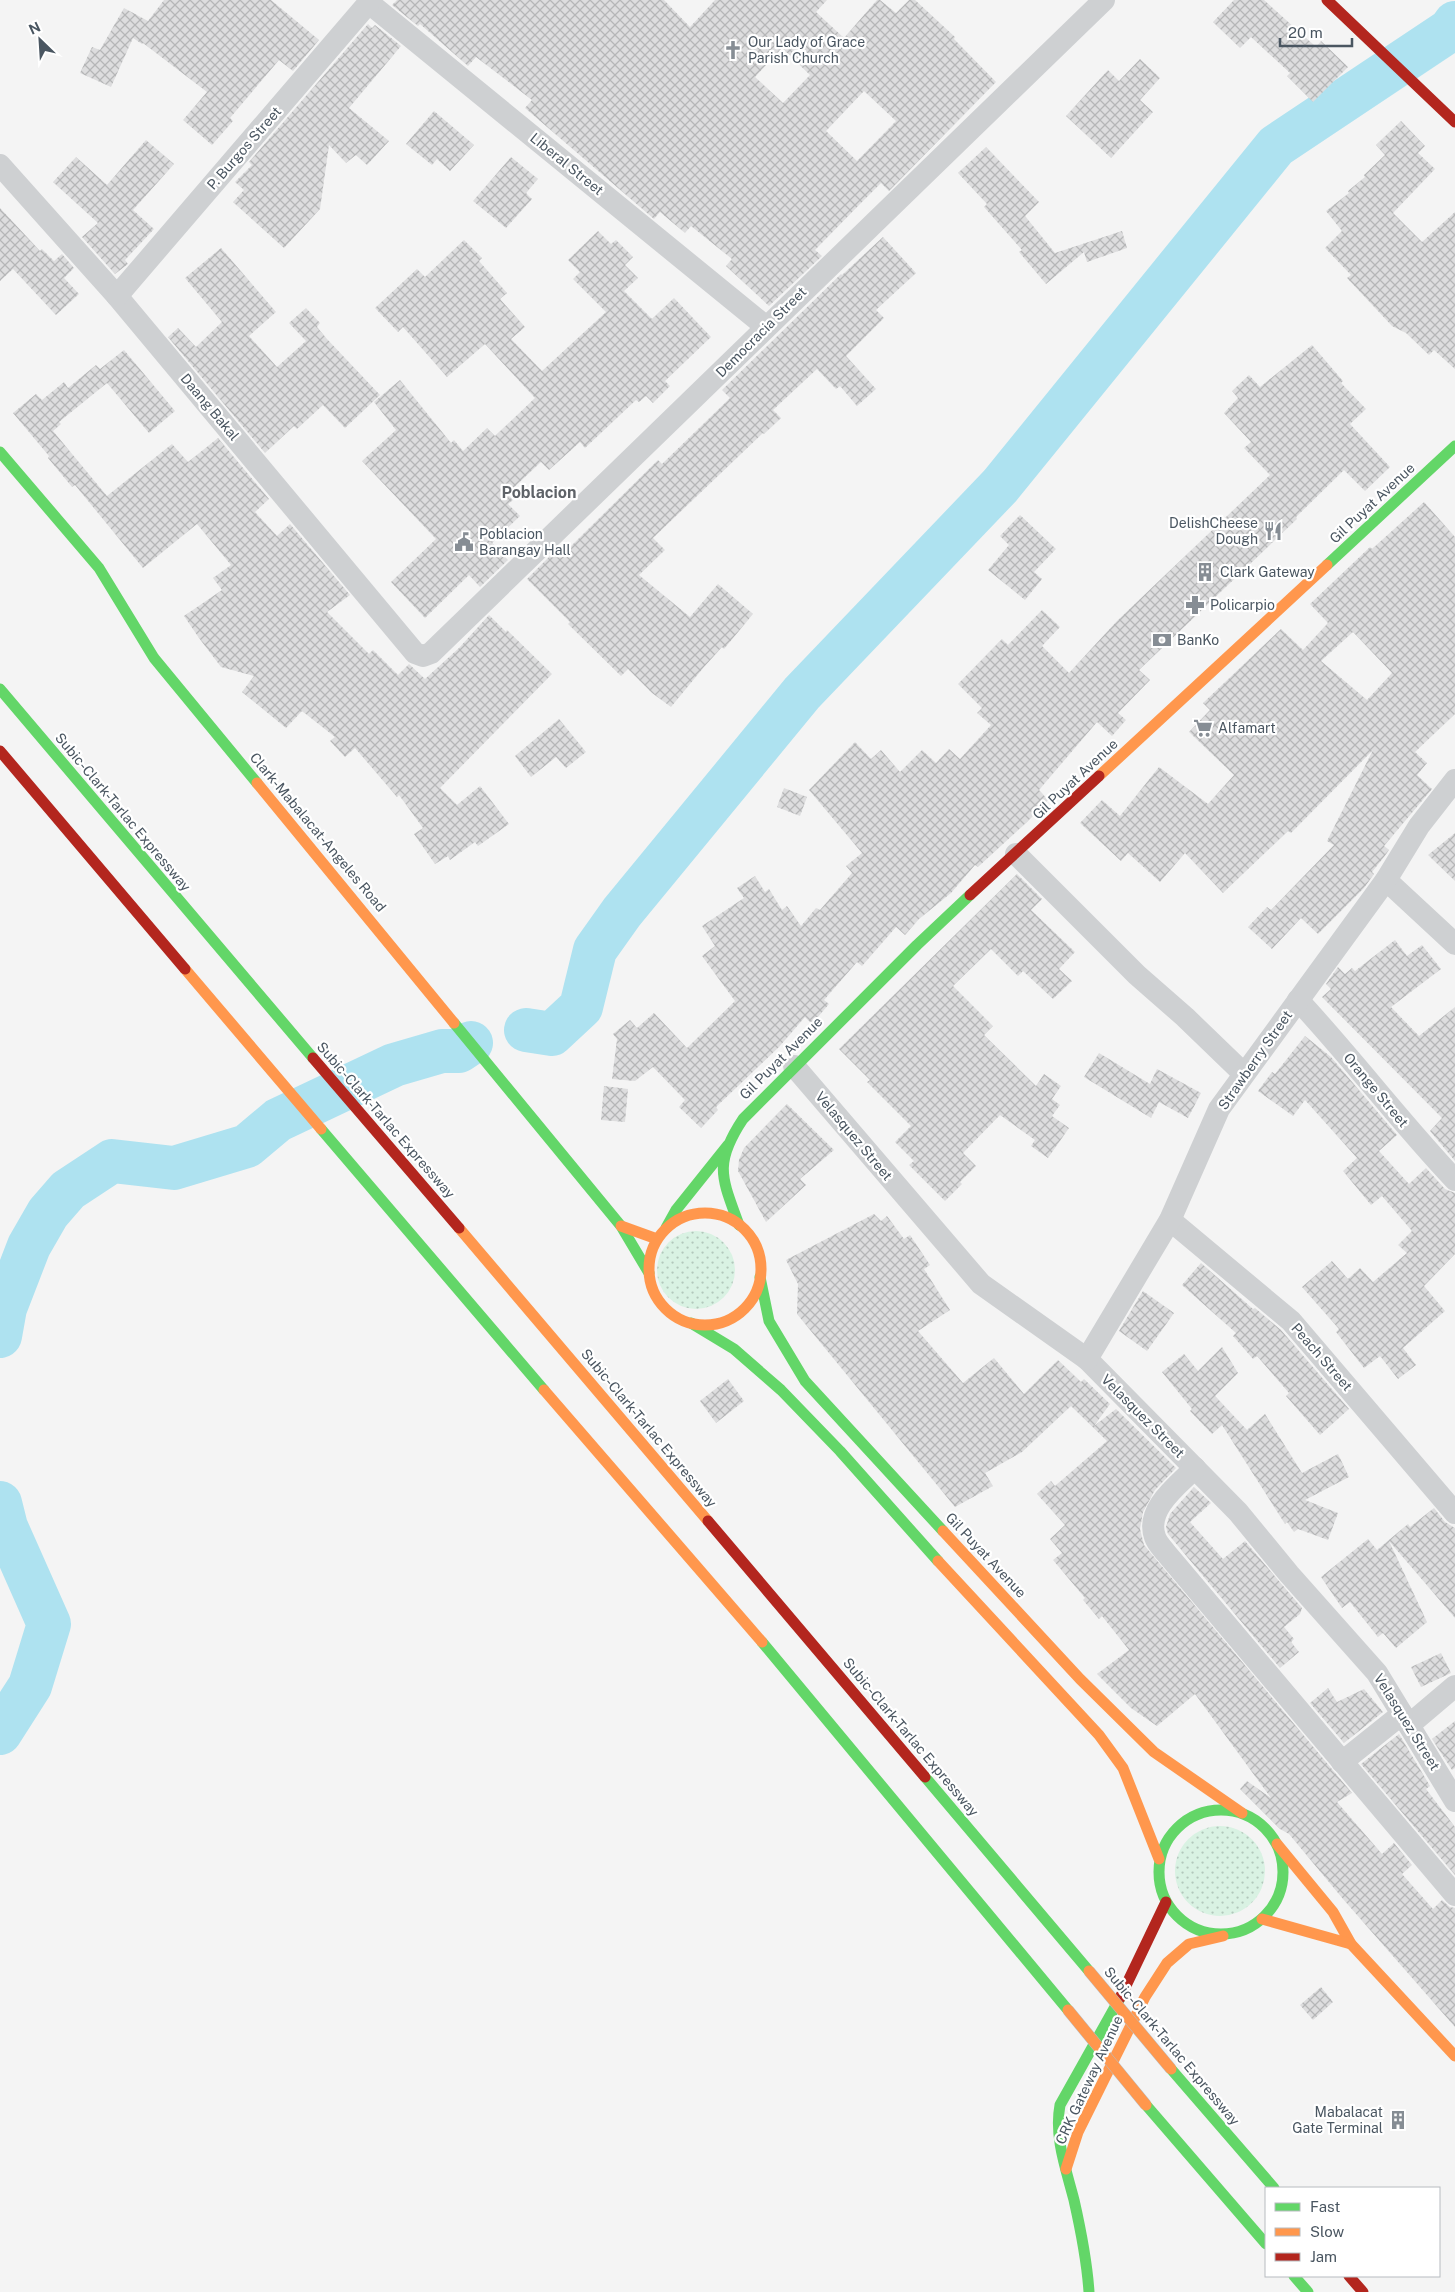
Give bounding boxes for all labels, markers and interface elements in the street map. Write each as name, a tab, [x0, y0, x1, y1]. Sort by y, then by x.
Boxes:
north arrow	[15, 15, 65, 65]
scale bar	[1280, 15, 1352, 47]
text: N	[26, 19, 43, 38]
text: 20 m	[1288, 24, 1323, 41]
place label: Our Lady of Grace Parish Church	[748, 34, 865, 66]
church icon: Our Lady of Grace Parish Church	[722, 39, 744, 61]
street label: P. Burgos Street	[204, 103, 284, 193]
street label: Liberal Street	[527, 130, 607, 198]
street label: Democracia Street	[713, 284, 809, 380]
street label: Daang Bakal	[177, 370, 243, 444]
street label: Gil Puyat Avenue	[1326, 460, 1418, 546]
district label: Poblacion	[501, 483, 577, 502]
place label: DelishCheese Dough	[1169, 515, 1258, 547]
restaurant icon: DelishCheese Dough	[1262, 520, 1284, 542]
place label: Poblacion Barangay Hall	[479, 526, 571, 558]
public building icon: Poblacion Barangay Hall	[453, 531, 475, 553]
building icon: Clark Gateway	[1194, 561, 1216, 583]
place label: Clark Gateway	[1220, 564, 1315, 580]
pharmacy icon: Policarpio	[1184, 594, 1206, 616]
place label: Policarpio	[1210, 597, 1275, 613]
bank icon: BanKo	[1151, 629, 1173, 651]
place label: BanKo	[1177, 632, 1219, 648]
supermarket icon: Alfamart	[1192, 717, 1214, 739]
place label: Alfamart	[1218, 720, 1276, 736]
street label: Subic-Clark-Tarlac Expressway	[52, 730, 194, 895]
street label: Gil Puyat Avenue	[1029, 736, 1121, 822]
street label: Clark-Mabalacat-Angeles Road	[247, 749, 389, 915]
street label: Strawberry Street	[1215, 1007, 1295, 1113]
street label: Gil Puyat Avenue	[736, 1013, 826, 1103]
street label: Subic-Clark-Tarlac Expressway	[314, 1039, 459, 1202]
street label: Orange Street	[1340, 1050, 1412, 1130]
street label: Velasquez Street	[812, 1088, 896, 1184]
street label: Peach Street	[1288, 1320, 1356, 1394]
street label: Subic-Clark-Tarlac Expressway	[578, 1346, 720, 1511]
street label: Velasquez Street	[1098, 1371, 1188, 1461]
street label: Gil Puyat Avenue	[943, 1509, 1029, 1601]
street label: Subic-Clark-Tarlac Expressway	[840, 1655, 982, 1820]
street label: Velasquez Street	[1371, 1671, 1443, 1773]
street label: Subic-Clark-Tarlac Expressway	[1101, 1964, 1243, 2129]
street label: CRK Gateway Avenue	[1052, 2013, 1126, 2147]
place label: Mabalacat Gate Terminal	[1292, 2104, 1383, 2136]
building icon: Mabalacat Gate Terminal	[1387, 2109, 1409, 2131]
legend	[1265, 2187, 1440, 2277]
text: Fast	[1310, 2198, 1340, 2215]
text: Slow	[1310, 2223, 1345, 2240]
text: Jam	[1310, 2248, 1337, 2265]

